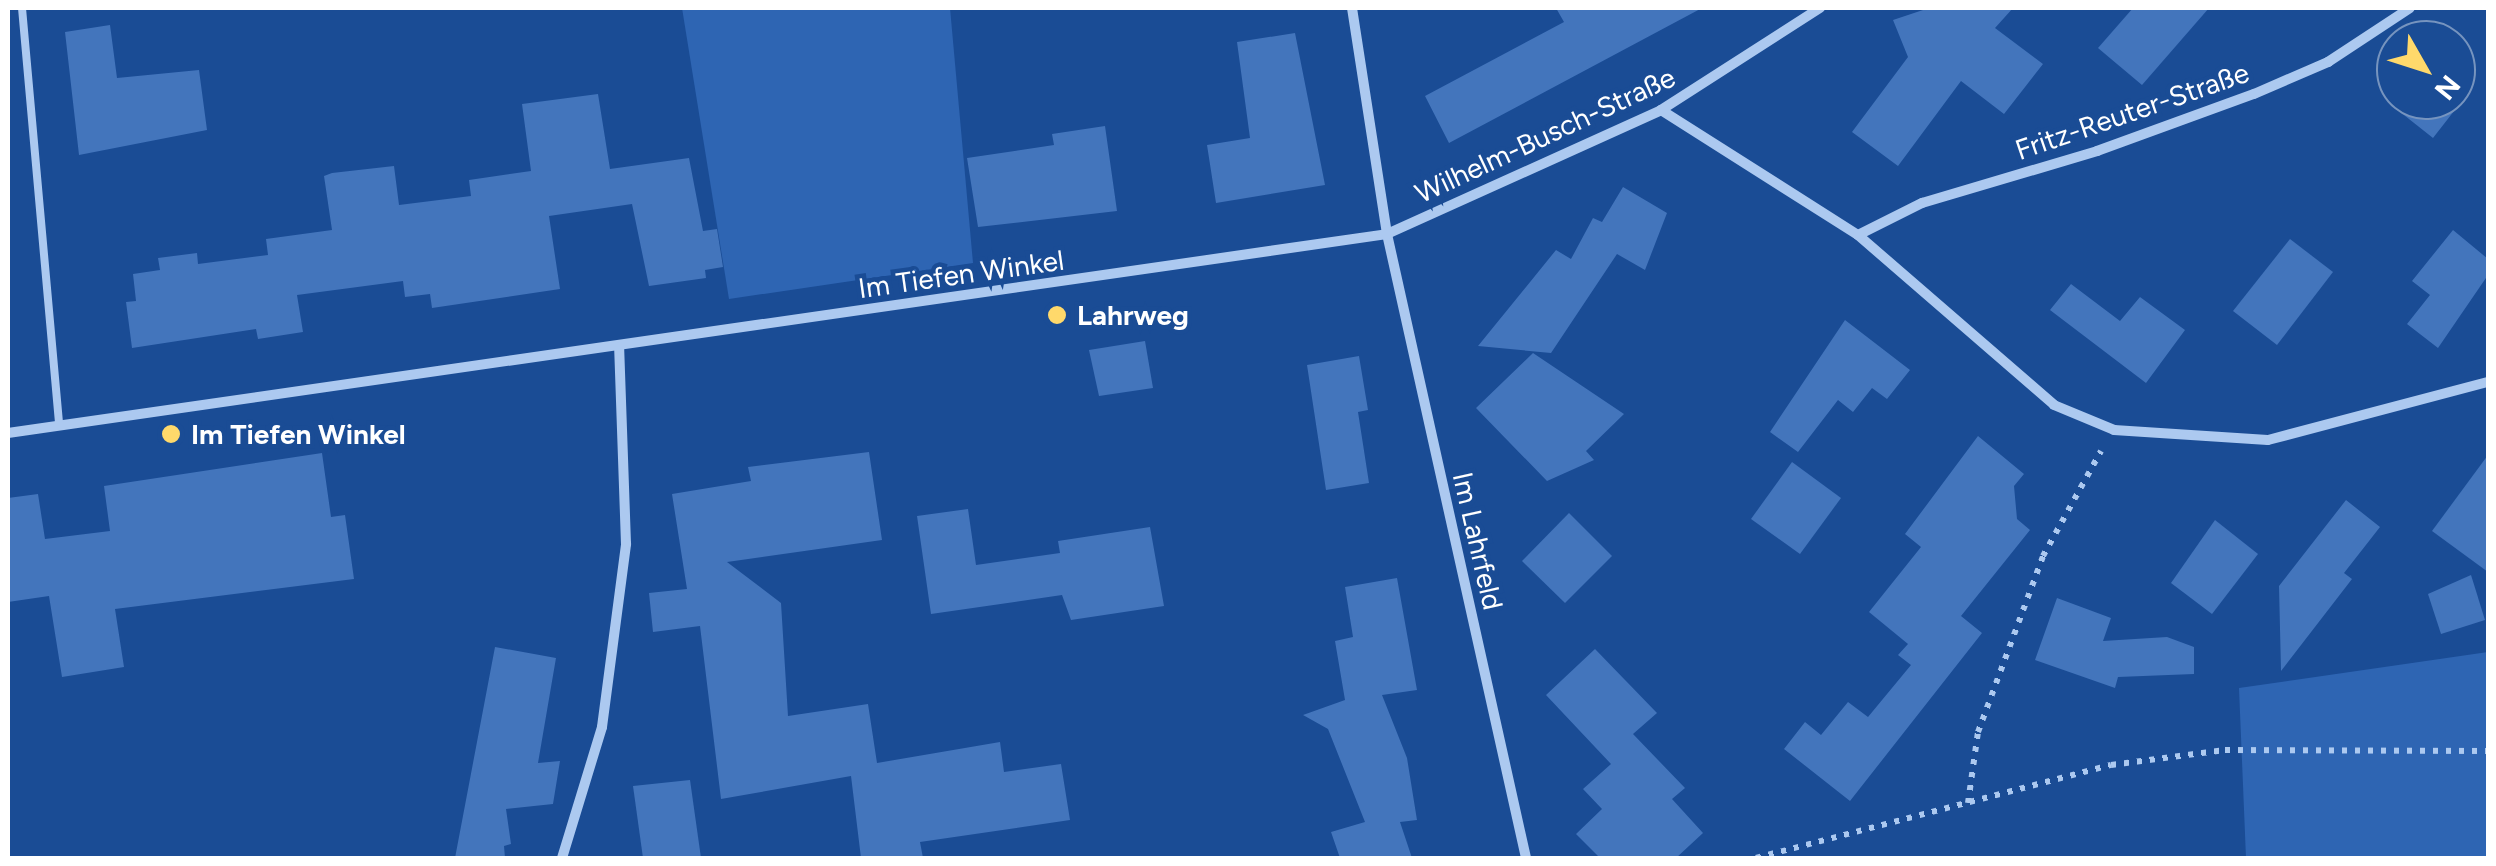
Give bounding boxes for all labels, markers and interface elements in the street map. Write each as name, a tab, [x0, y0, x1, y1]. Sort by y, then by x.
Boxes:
north arrow	[2376, 20, 2476, 120]
street label: Fritz-Reuter-Straße	[2011, 55, 2253, 167]
street label: Wilhelm-Busch-Straße	[1410, 60, 1680, 210]
text: N	[2428, 69, 2468, 107]
street label: Im Tiefen Winkel	[856, 243, 1066, 305]
place label: Lahrweg	[1077, 298, 1189, 332]
marker: Lahrweg	[1046, 304, 1068, 326]
place label: Im Tiefen Winkel	[191, 417, 406, 451]
marker: Im Tiefen Winkel	[160, 423, 182, 445]
street label: Im Lahrfeld	[1446, 469, 1510, 613]

